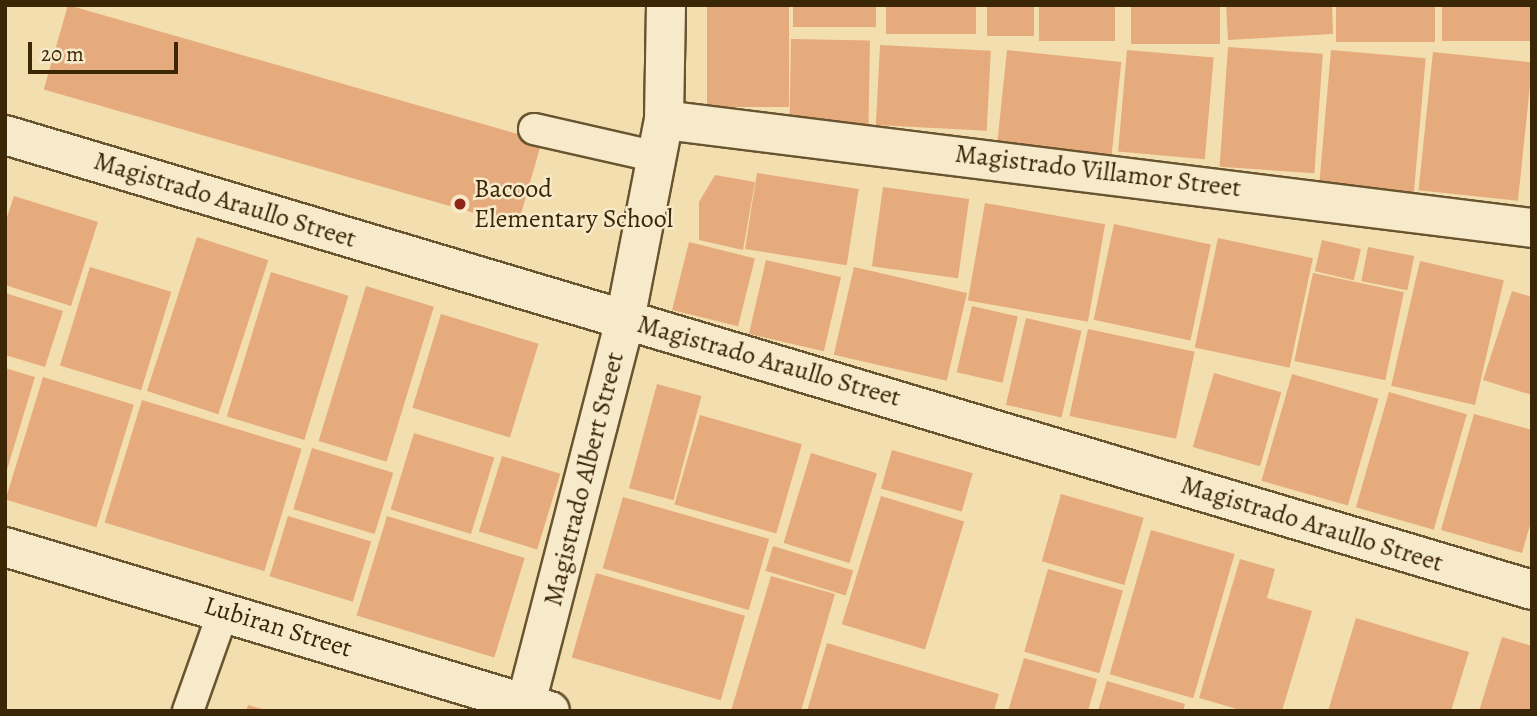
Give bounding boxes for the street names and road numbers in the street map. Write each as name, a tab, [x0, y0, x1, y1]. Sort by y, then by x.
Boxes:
street label: Magistrado Villamor Street	[953, 138, 1243, 204]
street label: Magistrado Araullo Street	[90, 145, 360, 255]
street label: Magistrado Araullo Street	[634, 308, 904, 414]
street label: Magistrado Albert Street	[537, 349, 631, 609]
street label: Magistrado Araullo Street	[1177, 469, 1447, 579]
street label: Lubiran Street	[200, 590, 356, 664]

